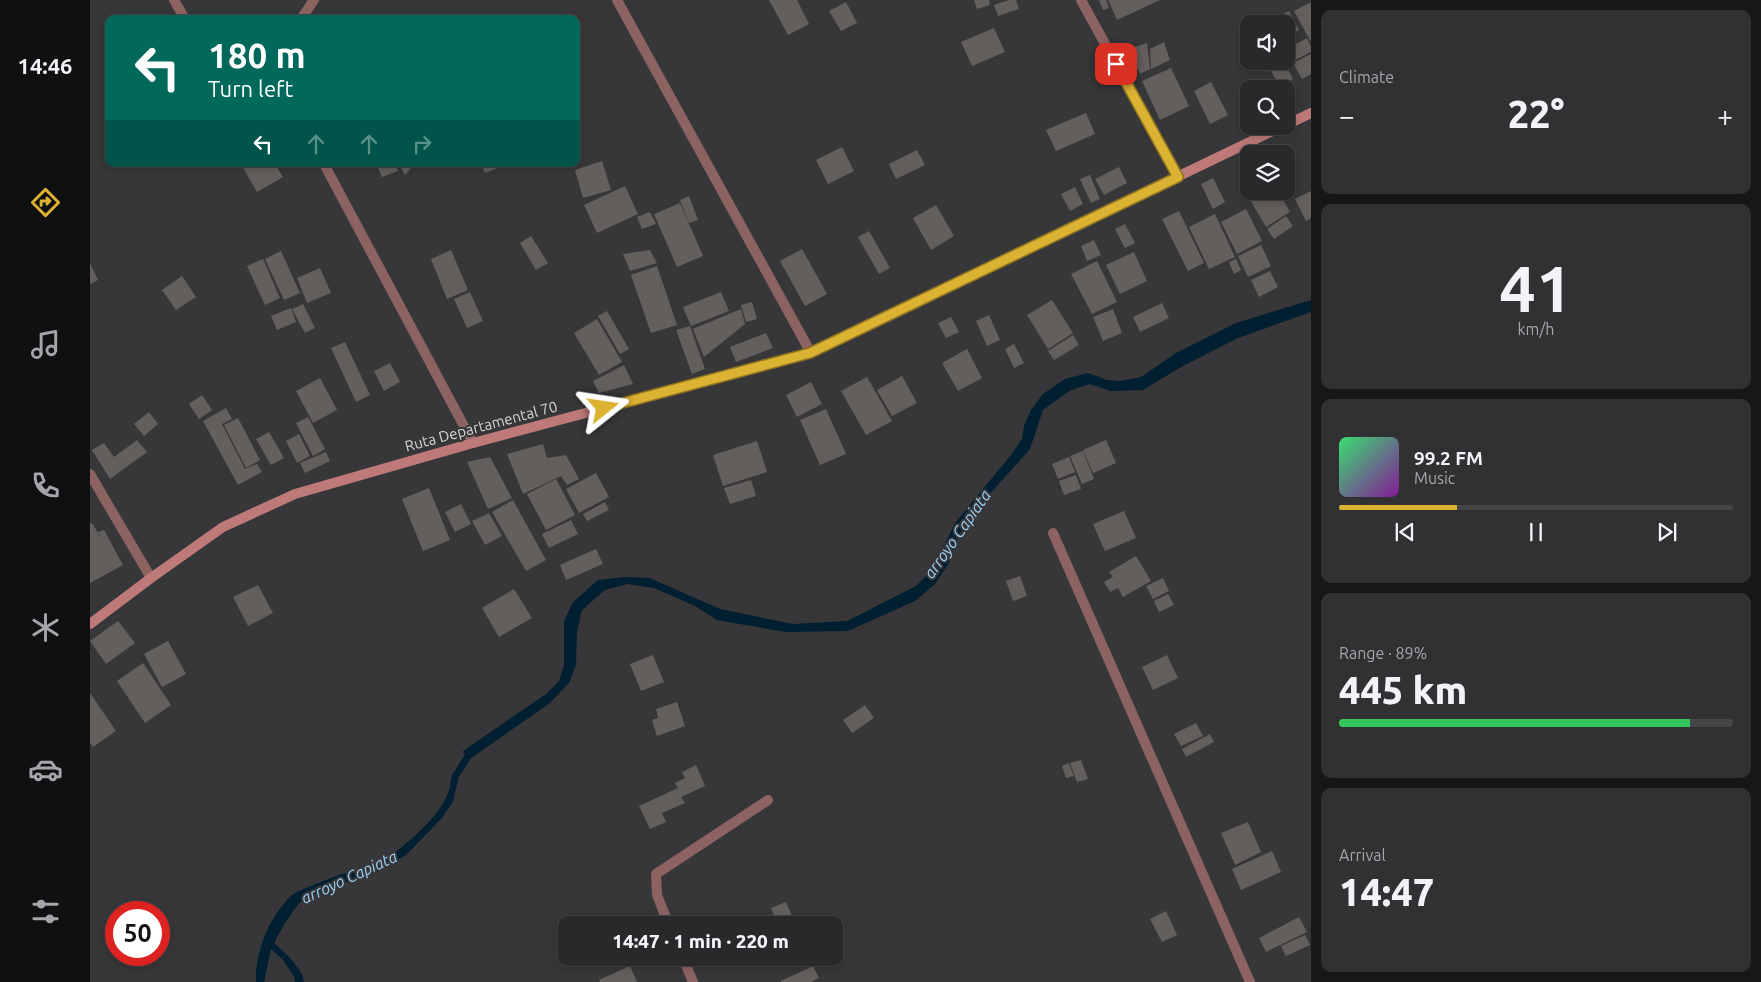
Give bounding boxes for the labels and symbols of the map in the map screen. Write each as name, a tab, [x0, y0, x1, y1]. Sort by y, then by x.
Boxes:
pin	[1095, 43, 1137, 85]
position arrow	[577, 381, 629, 433]
street label: Ruta Departamental 70	[403, 397, 559, 455]
water label: arroyo Capiata	[920, 486, 994, 582]
water label: arroyo Capiata	[298, 847, 400, 907]
speed limit sign: 50	[105, 901, 170, 966]

